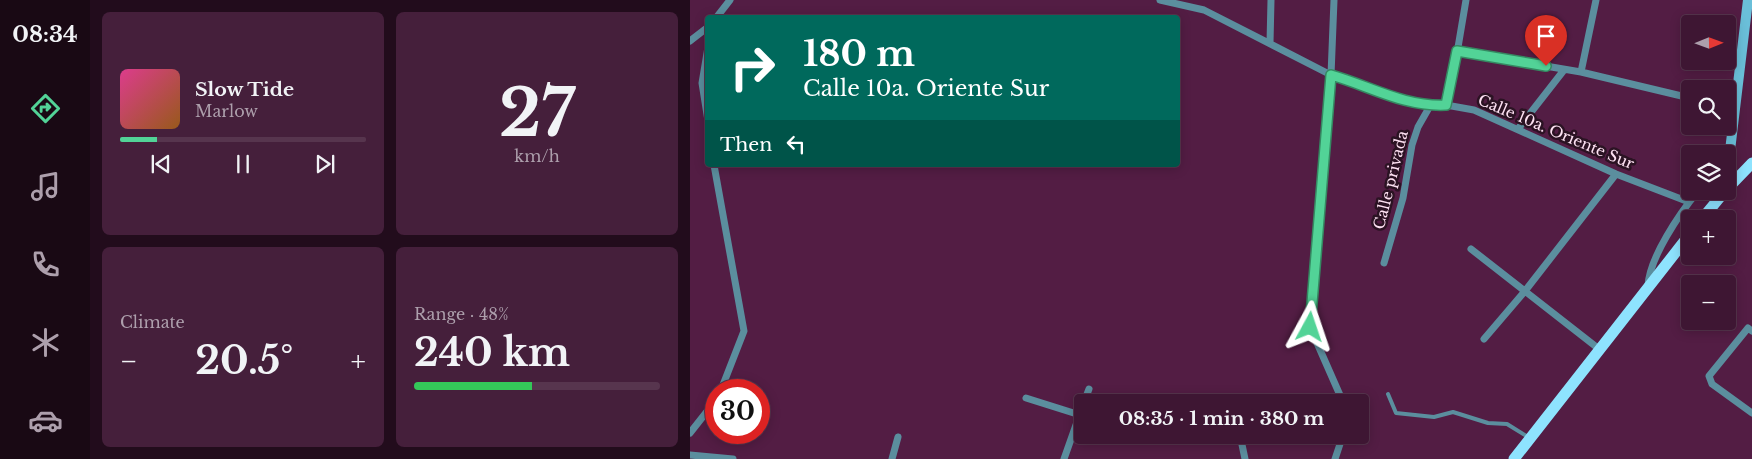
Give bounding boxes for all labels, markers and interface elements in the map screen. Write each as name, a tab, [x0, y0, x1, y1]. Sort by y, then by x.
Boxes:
pin	[1525, 15, 1567, 66]
north arrow	[1681, 15, 1736, 70]
map controls	[1681, 15, 1736, 330]
text: 08:34	[12, 21, 78, 48]
icon: arrive	[1532, 22, 1560, 50]
text: 180 m	[803, 32, 915, 75]
icon: right	[720, 35, 785, 100]
text: 27	[499, 73, 575, 154]
text: Calle 10a. Oriente Sur	[803, 75, 1049, 102]
text: Slow Tide	[195, 78, 294, 101]
button: search	[1681, 80, 1736, 135]
street label: Calle 10a. Oriente Sur	[1475, 90, 1638, 173]
icon: directions	[28, 91, 63, 126]
text: Marlow	[195, 101, 258, 121]
street label: Calle privada	[1369, 128, 1412, 231]
icon: left	[782, 130, 810, 158]
text: Then	[720, 133, 772, 156]
button: layers	[1681, 145, 1736, 200]
text: km/h	[514, 146, 560, 166]
icon: previous	[147, 150, 175, 178]
icon: pause	[229, 150, 257, 178]
icon: next	[311, 150, 339, 178]
icon: music	[28, 169, 63, 204]
button: +	[1681, 210, 1736, 265]
icon: phone	[28, 247, 63, 282]
button: −	[1681, 275, 1736, 330]
position arrow	[1283, 300, 1335, 352]
text: Range · 48%	[414, 304, 509, 324]
text: Climate	[120, 312, 185, 332]
icon: climate	[28, 325, 63, 360]
text: 240 km	[414, 329, 570, 376]
text: 20.5°	[195, 337, 293, 384]
text: −	[120, 344, 138, 379]
text: +	[351, 344, 366, 379]
speed limit sign: 30	[705, 379, 770, 444]
icon: car	[28, 403, 63, 438]
text: 08:35 · 1 min · 380 m	[1119, 407, 1324, 430]

